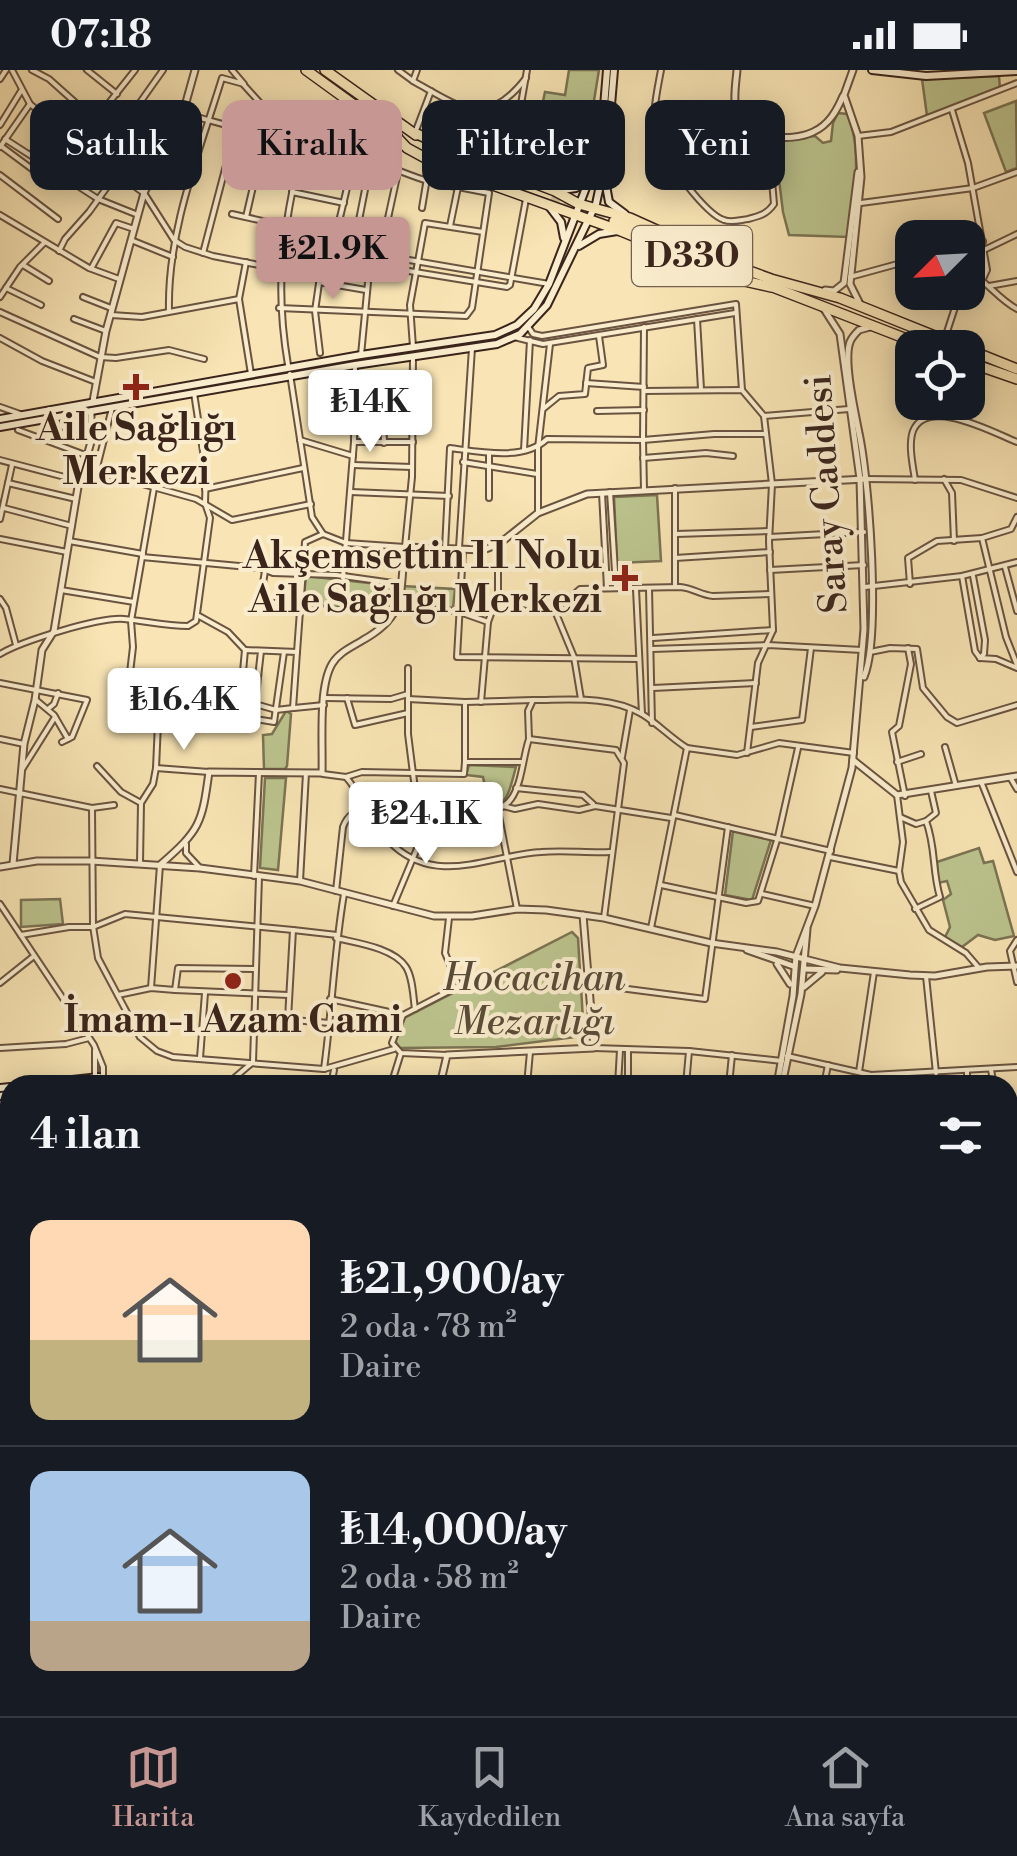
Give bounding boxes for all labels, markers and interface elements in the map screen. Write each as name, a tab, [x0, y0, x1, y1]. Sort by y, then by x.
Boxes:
text: 07:18	[50, 12, 152, 59]
chip: Satılık	[30, 100, 202, 190]
chip: Kiralık	[222, 100, 402, 190]
chip: Filtreler	[422, 100, 625, 190]
chip: Yeni	[645, 100, 785, 190]
pin: ₺21.9K	[252, 217, 414, 302]
north arrow	[895, 220, 985, 310]
map controls	[895, 220, 985, 420]
road number: D330	[632, 226, 752, 286]
text: ₺21.9K	[278, 229, 388, 269]
button: locate	[895, 330, 985, 420]
pin: ₺14K	[311, 370, 429, 455]
street label: Saray Caddesi	[795, 373, 859, 615]
marker: Aile Sağlığı Merkezi	[123, 374, 149, 400]
text: ₺14K	[330, 382, 410, 422]
place label: Aile Sağlığı Merkezi	[35, 405, 236, 496]
place label: Akşemsettin 11 Nolu Aile Sağlığı Merkezi	[242, 533, 602, 624]
marker: Akşemsettin 11 Nolu Aile Sağlığı Merkezi	[612, 565, 638, 591]
pin: ₺16.4K	[103, 668, 265, 753]
text: ₺16.4K	[130, 680, 238, 720]
pin: ₺24.1K	[345, 782, 507, 867]
text: ₺24.1K	[371, 794, 481, 834]
park label: Hocacihan Mezarlığı	[442, 955, 626, 1046]
marker: İmam-ı Azam Cami	[222, 970, 244, 992]
place label: İmam-ı Azam Cami	[64, 993, 402, 1044]
icon: filters	[933, 1108, 988, 1163]
text: 4 ilan	[30, 1109, 141, 1162]
text: ₺21,900/ay	[340, 1254, 564, 1307]
icon: home	[110, 1260, 230, 1380]
text: 2 oda · 78 m²	[340, 1307, 517, 1347]
text: Daire	[340, 1347, 421, 1387]
text: ₺14,000/ay	[340, 1505, 567, 1558]
icon: home	[110, 1511, 230, 1631]
text: 2 oda · 58 m²	[340, 1558, 519, 1598]
text: Daire	[340, 1598, 421, 1638]
tab: Harita	[112, 1740, 194, 1835]
tab: Kaydedilen	[418, 1740, 561, 1835]
tab: Ana sayfa	[785, 1740, 905, 1835]

